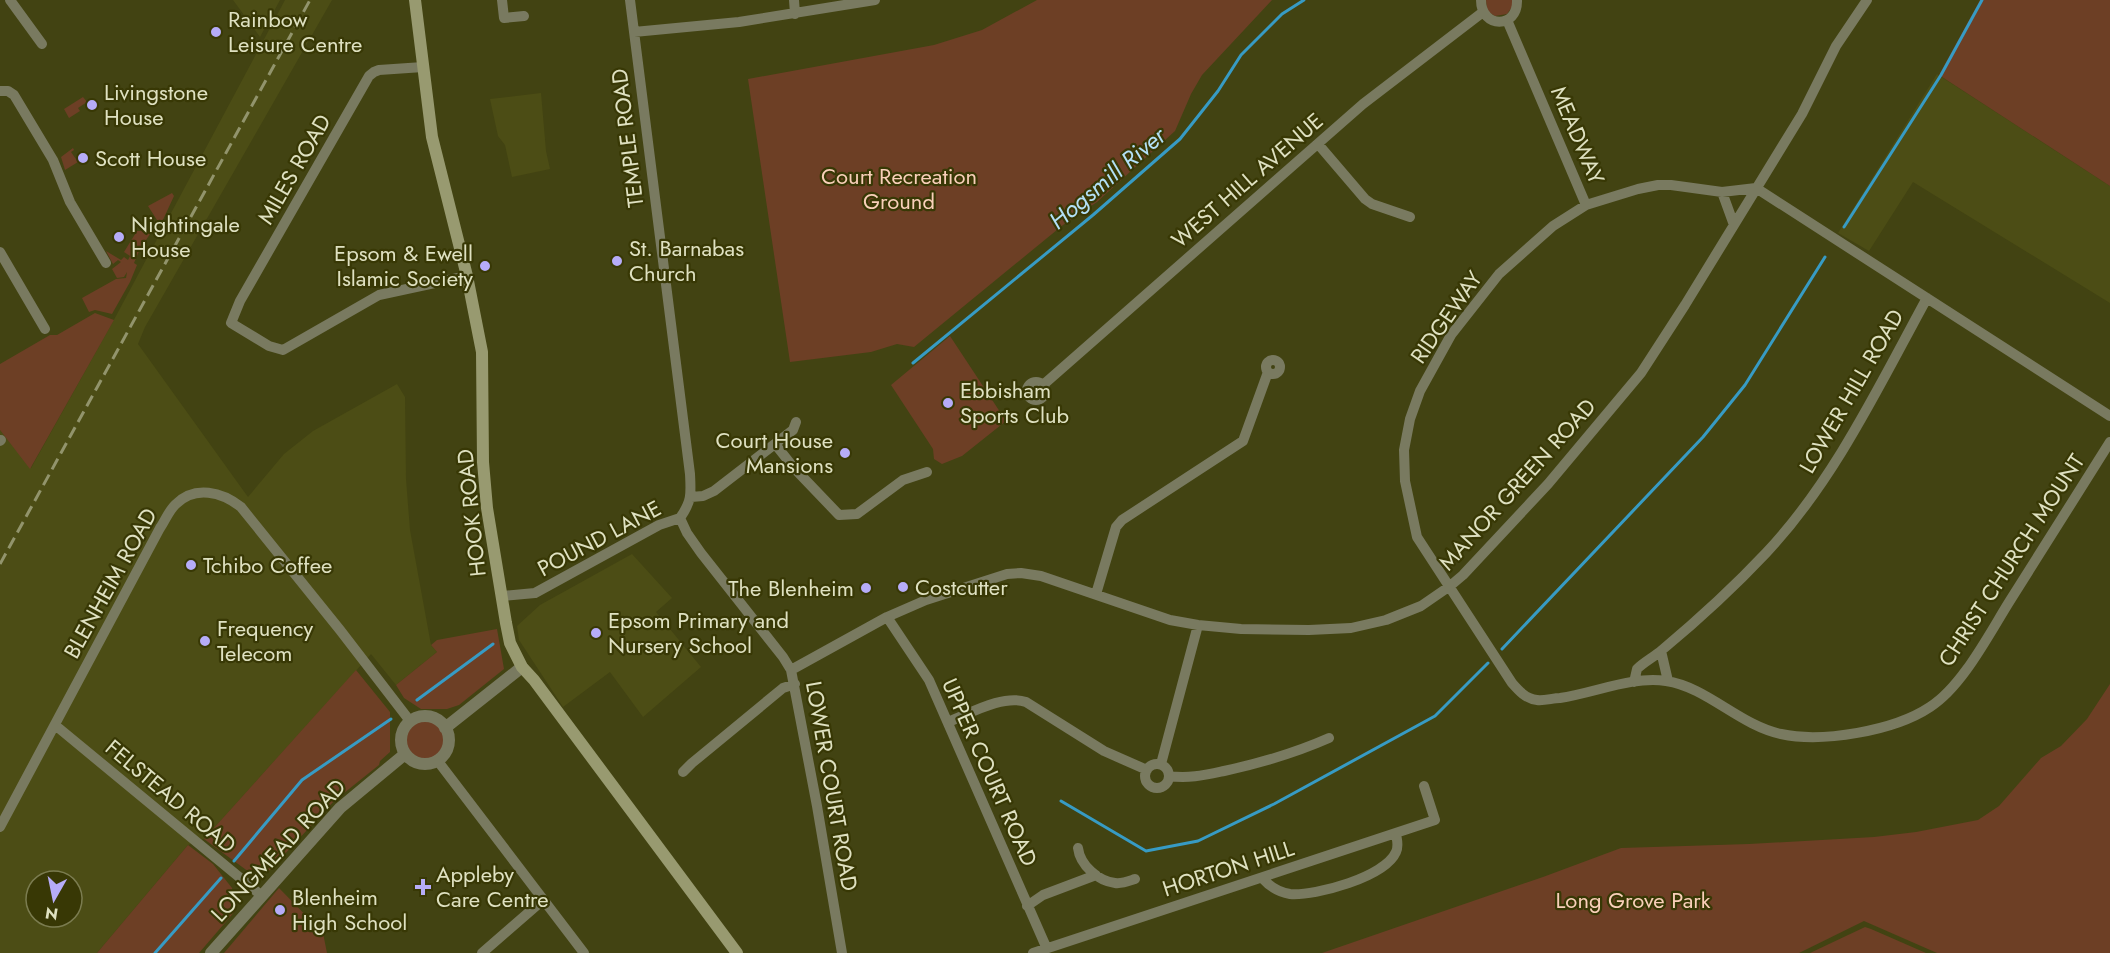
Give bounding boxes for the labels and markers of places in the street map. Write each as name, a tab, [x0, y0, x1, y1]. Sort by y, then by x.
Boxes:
place label: Rainbow Leisure Centre	[228, 3, 362, 60]
marker: Rainbow Leisure Centre	[209, 25, 223, 39]
place label: Livingstone House	[104, 76, 208, 133]
marker: Livingstone House	[85, 98, 99, 112]
place label: Scott House	[95, 142, 206, 174]
marker: Scott House	[76, 151, 90, 165]
place label: Nightingale House	[131, 208, 240, 265]
marker: Nightingale House	[112, 230, 126, 244]
place label: St. Barnabas Church	[629, 232, 744, 289]
place label: Epsom & Ewell Islamic Society	[334, 237, 473, 294]
marker: St. Barnabas Church	[610, 254, 624, 268]
marker: Epsom & Ewell Islamic Society	[478, 259, 492, 273]
place label: Ebbisham Sports Club	[960, 374, 1069, 431]
marker: Ebbisham Sports Club	[941, 396, 955, 410]
place label: Court House Mansions	[715, 424, 833, 481]
marker: Court House Mansions	[838, 446, 852, 460]
place label: Tchibo Coffee	[203, 549, 332, 581]
marker: Tchibo Coffee	[184, 558, 198, 572]
place label: Costcutter	[915, 571, 1008, 603]
place label: The Blenheim	[728, 572, 854, 604]
marker: Costcutter	[896, 580, 910, 594]
marker: The Blenheim	[859, 581, 873, 595]
place label: Epsom Primary and Nursery School	[608, 604, 789, 661]
place label: Frequency Telecom	[217, 612, 314, 669]
marker: Epsom Primary and Nursery School	[589, 626, 603, 640]
marker: Frequency Telecom	[198, 634, 212, 648]
place label: Appleby Care Centre	[436, 858, 549, 915]
marker: Appleby Care Centre	[414, 878, 432, 896]
place label: Blenheim High School	[292, 881, 407, 938]
marker: Blenheim High School	[273, 903, 287, 917]

